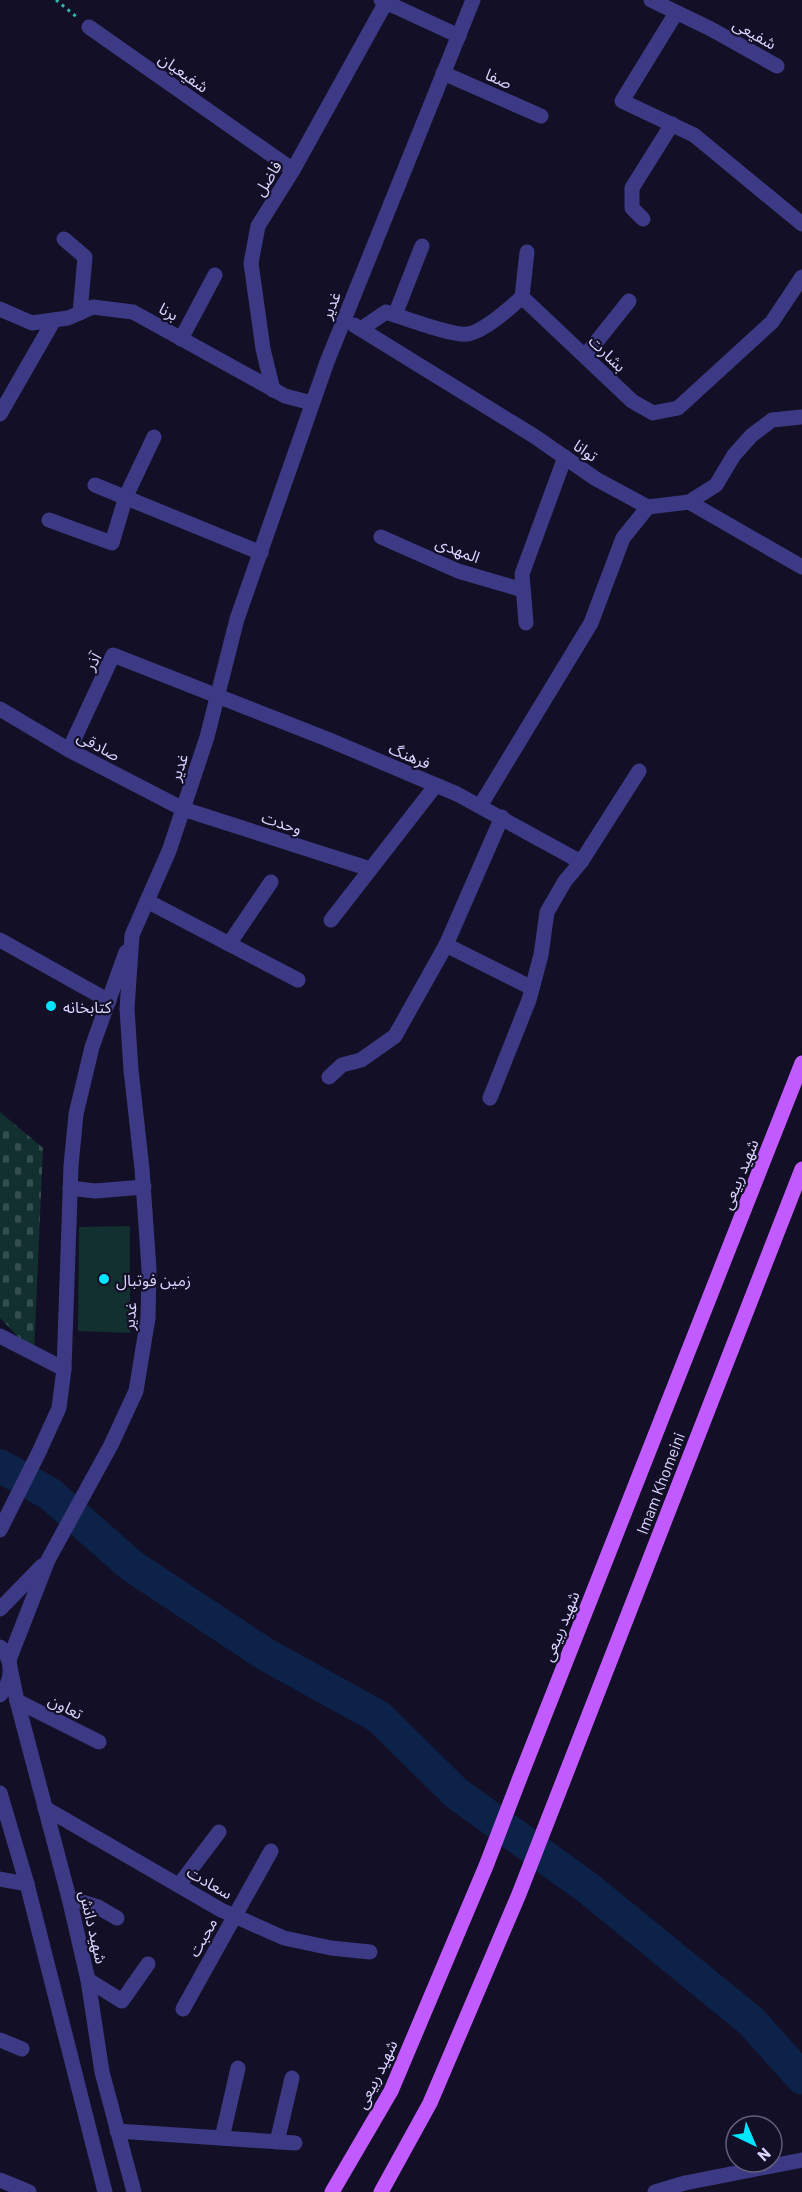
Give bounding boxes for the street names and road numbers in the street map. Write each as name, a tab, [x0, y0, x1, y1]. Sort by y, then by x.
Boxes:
street label: شفیعی	[730, 13, 780, 53]
street label: شفیعیان	[155, 48, 213, 97]
street label: صفا	[483, 64, 515, 92]
street label: فاضل	[249, 157, 286, 200]
street label: غدیر	[316, 289, 345, 323]
street label: برنا	[156, 298, 182, 325]
street label: بشارت	[585, 331, 631, 376]
street label: توانا	[570, 435, 602, 466]
street label: المهدی	[433, 532, 483, 567]
street label: آذر	[79, 648, 106, 675]
street label: صادقی	[74, 726, 124, 765]
street label: فرهنگ	[386, 738, 434, 773]
street label: غدیر	[164, 751, 192, 784]
street label: وحدت	[259, 807, 304, 838]
street label: شهید ربیعی	[716, 1136, 763, 1212]
street label: غدیر	[118, 1301, 141, 1332]
street label: Imam Khomeini	[632, 1429, 688, 1537]
street label: شهید ربیعی	[537, 1588, 584, 1664]
street label: تعاون	[45, 1689, 87, 1724]
street label: سعادت	[184, 1862, 236, 1902]
street label: شهید دانش	[75, 1889, 112, 1966]
street label: محبت	[184, 1914, 220, 1960]
street label: شهید ربیعی	[351, 2037, 402, 2112]

